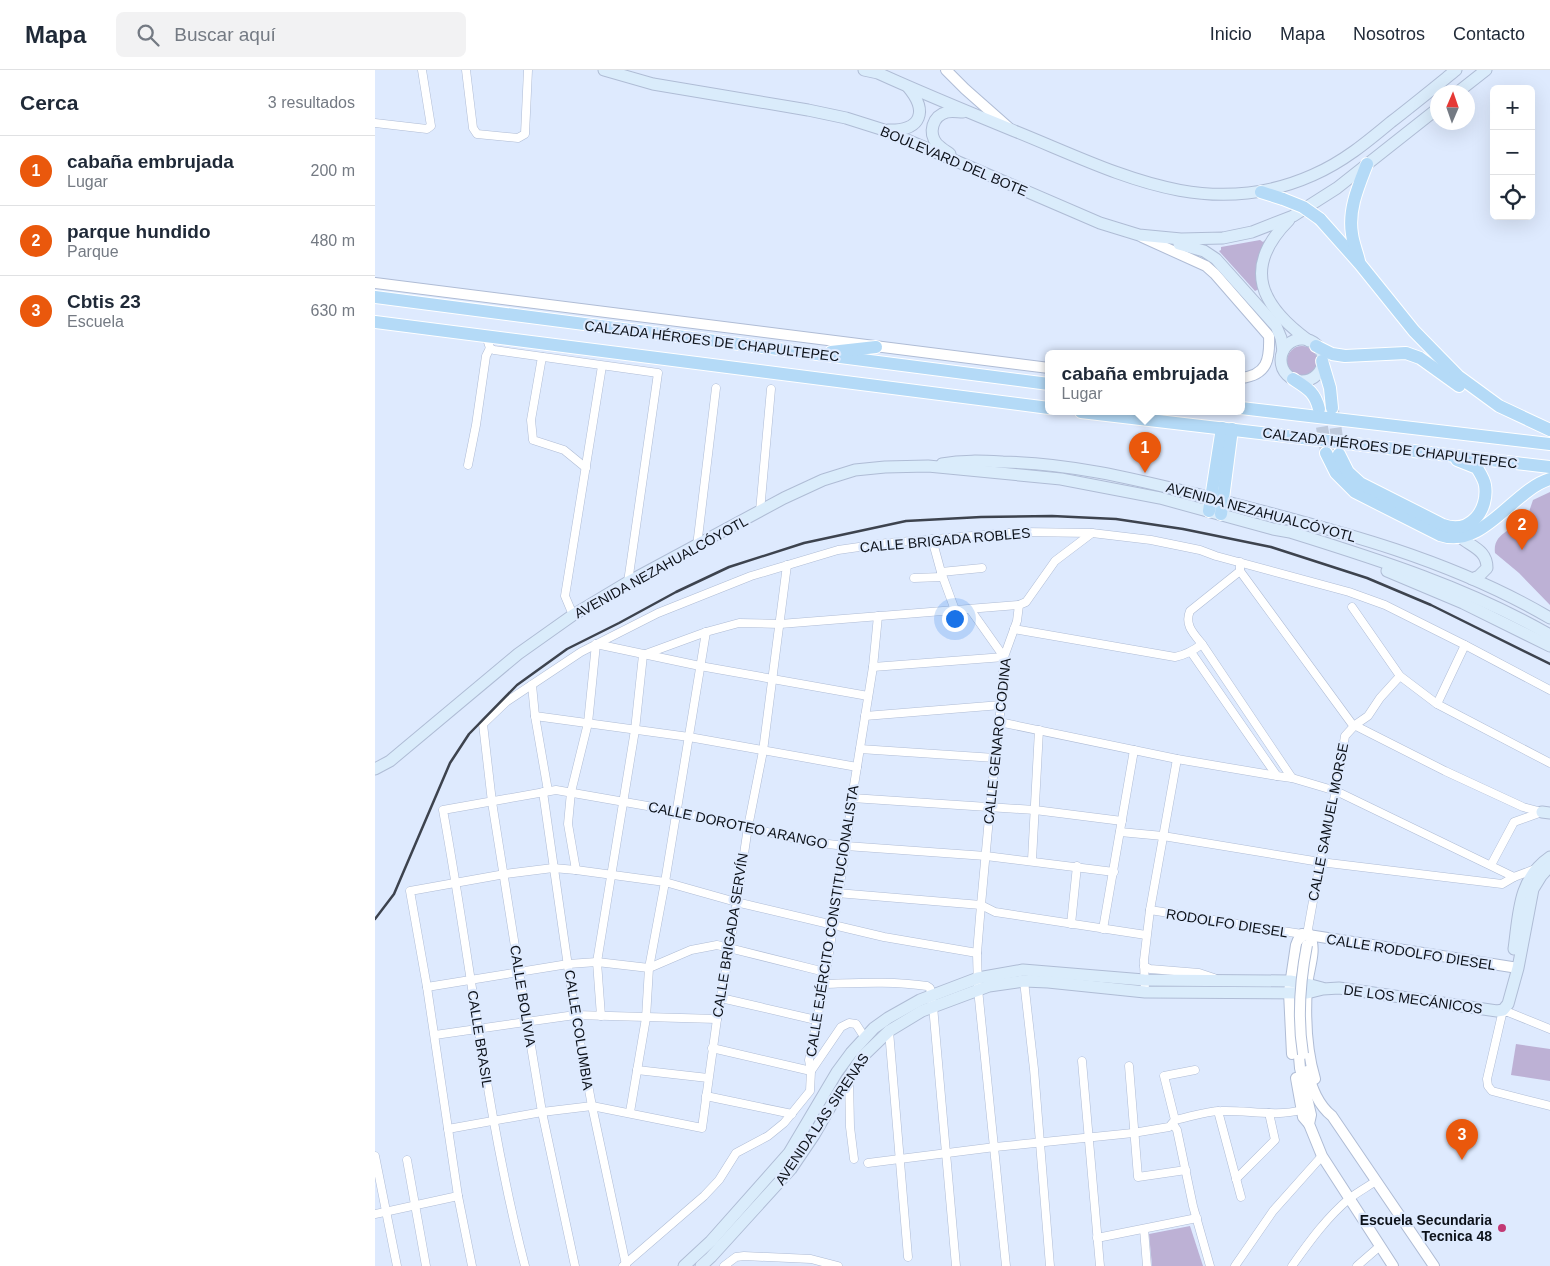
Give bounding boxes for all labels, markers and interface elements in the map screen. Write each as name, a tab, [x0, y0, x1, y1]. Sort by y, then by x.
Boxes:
search box	[116, 12, 466, 57]
text: Mapa	[25, 21, 86, 48]
icon: search	[134, 21, 162, 49]
text: Buscar aquí	[174, 24, 276, 45]
text: Inicio	[1210, 24, 1252, 44]
text: Mapa	[1280, 24, 1325, 44]
text: Nosotros	[1353, 24, 1425, 44]
text: Contacto	[1453, 24, 1525, 44]
north arrow	[1430, 85, 1475, 130]
map controls	[1490, 85, 1535, 220]
button: +	[1490, 85, 1535, 130]
text: Cerca	[20, 91, 78, 114]
text: 3 resultados	[268, 94, 355, 111]
street label: BOULEVARD DEL BOTE	[878, 123, 1030, 199]
button: −	[1490, 130, 1535, 175]
text: cabaña embrujada	[67, 151, 234, 172]
text: 1	[32, 162, 40, 179]
text: 200 m	[311, 162, 355, 179]
text: Lugar	[67, 173, 108, 190]
button: locate	[1490, 175, 1535, 220]
text: parque hundido	[67, 221, 211, 242]
text: 2	[32, 232, 40, 249]
text: 480 m	[311, 232, 355, 249]
text: Parque	[67, 243, 119, 260]
text: Cbtis 23	[67, 291, 141, 312]
text: 3	[32, 302, 40, 319]
text: 630 m	[311, 302, 355, 319]
text: Escuela	[67, 313, 124, 330]
street label: CALZADA HÉROES DE CHAPULTEPEC	[584, 317, 840, 365]
popup	[1045, 350, 1245, 415]
text: cabaña embrujada	[1062, 363, 1228, 384]
text: Lugar	[1062, 385, 1103, 402]
street label: CALZADA HÉROES DE CHAPULTEPEC	[1262, 424, 1518, 472]
pin: 1	[1129, 432, 1161, 473]
street label: AVENIDA NEZAHUALCÓYOTL	[1164, 479, 1358, 545]
pin: 2	[1506, 509, 1538, 550]
street label: AVENIDA NEZAHUALCÓYOTL	[571, 512, 751, 621]
street label: CALLE BRIGADA ROBLES	[859, 525, 1031, 555]
your location	[942, 606, 968, 632]
street label: CALLE GENARO CODINA	[980, 656, 1014, 825]
street label: CALLE SAMUEL MORSE	[1305, 742, 1351, 902]
street label: CALLE EJÉRCITO CONSTITUCIONALISTA	[803, 783, 862, 1058]
street label: CALLE DOROTEO ARANGO	[647, 798, 829, 852]
street label: CALLE BRIGADA SERVÍN	[709, 852, 751, 1018]
street label: RODOLFO DIESEL	[1165, 905, 1289, 941]
street label: CALLE RODOLFO DIESEL	[1325, 931, 1497, 973]
street label: CALLE BOLIVIA	[507, 944, 539, 1049]
street label: CALLE COLUMBIA	[562, 969, 596, 1092]
street label: DE LOS MECÁNICOS	[1343, 981, 1483, 1017]
street label: CALLE BRASIL	[464, 989, 496, 1089]
street label: AVENIDA LAS SIRENAS	[772, 1050, 872, 1188]
pin: 3	[1446, 1119, 1478, 1160]
place label: Escuela Secundaria Tecnica 48	[1360, 1212, 1492, 1244]
marker: Escuela Secundaria Tecnica 48	[1496, 1222, 1508, 1234]

